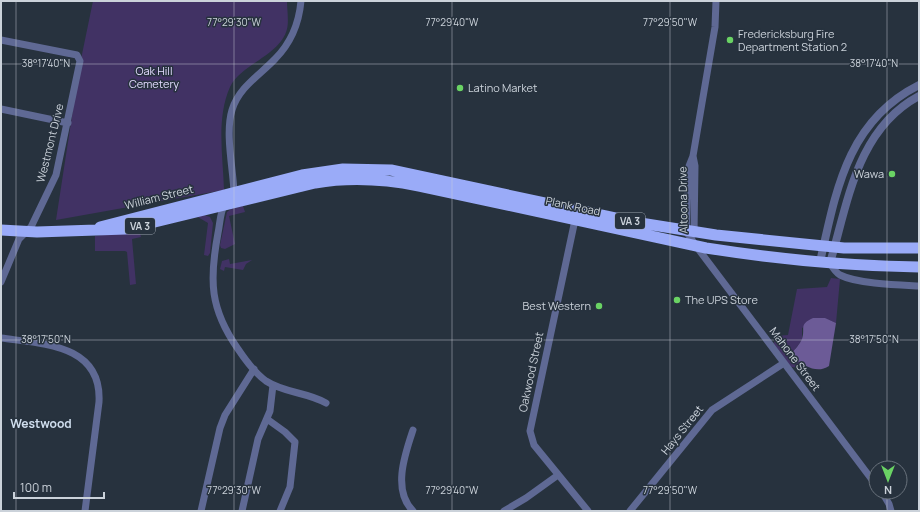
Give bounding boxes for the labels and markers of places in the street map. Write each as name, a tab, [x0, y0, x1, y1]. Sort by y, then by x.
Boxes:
place label: Fredericksburg Fire Department Station 2	[738, 26, 847, 54]
marker: Fredericksburg Fire Department Station 2	[725, 35, 735, 45]
place label: Latino Market	[468, 80, 537, 95]
marker: Latino Market	[455, 83, 465, 93]
place label: Wawa	[854, 166, 884, 181]
marker: Wawa	[887, 169, 897, 179]
place label: The UPS Store	[685, 292, 758, 307]
marker: The UPS Store	[672, 295, 682, 305]
place label: Best Western	[522, 298, 591, 313]
marker: Best Western	[594, 301, 604, 311]

